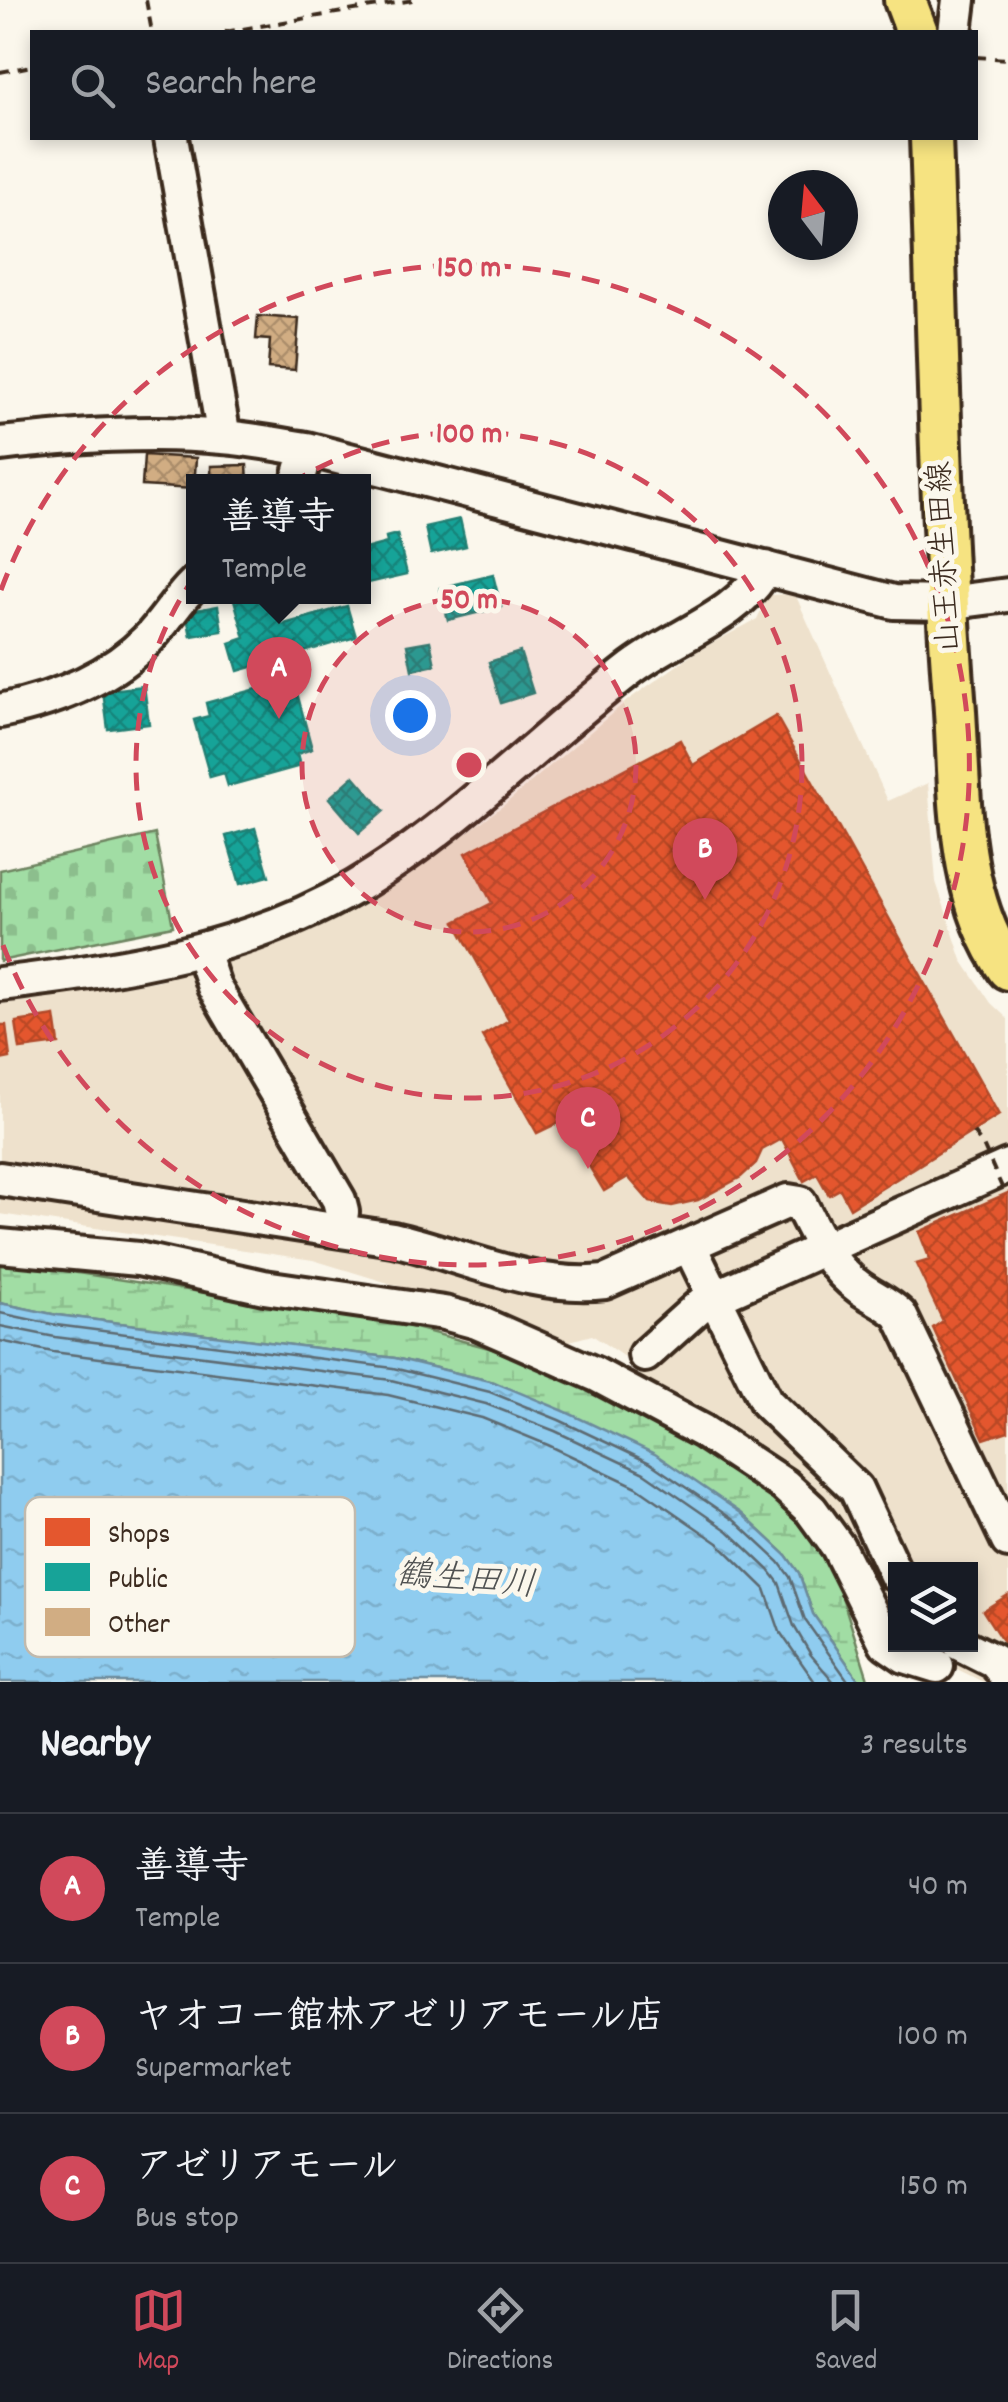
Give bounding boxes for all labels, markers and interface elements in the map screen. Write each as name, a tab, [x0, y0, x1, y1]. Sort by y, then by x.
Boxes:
search box	[30, 30, 978, 140]
icon: search	[65, 58, 120, 113]
text: Search here	[145, 58, 317, 113]
north arrow	[768, 170, 858, 260]
text: 150 m	[437, 249, 501, 292]
text: 100 m	[436, 415, 502, 458]
street label: 山王赤生田線	[919, 460, 975, 654]
popup	[186, 474, 371, 604]
text: 善導寺	[221, 493, 336, 548]
text: Temple	[221, 548, 307, 594]
text: 50 m	[440, 581, 498, 624]
pin: A	[246, 636, 312, 719]
your location	[385, 690, 436, 741]
centre of rings	[451, 747, 487, 783]
pin: B	[672, 818, 738, 900]
pin: C	[556, 1086, 620, 1169]
legend	[25, 1497, 355, 1657]
text: Shops	[108, 1517, 170, 1557]
water label: 鶴生田川	[394, 1551, 538, 1613]
text: Public	[108, 1562, 168, 1602]
map controls	[888, 1562, 978, 1652]
button: layers	[888, 1562, 978, 1652]
text: Other	[108, 1607, 171, 1647]
text: Nearby	[40, 1717, 150, 1777]
text: 3 results	[860, 1724, 968, 1770]
text: 善導寺	[135, 1842, 249, 1897]
text: A	[64, 1865, 81, 1911]
text: 40 m	[908, 1865, 968, 1911]
text: Temple	[135, 1897, 220, 1943]
text: ヤオコー館林アゼリアモール店	[135, 1992, 665, 2047]
text: B	[65, 2015, 80, 2061]
text: 100 m	[897, 2015, 968, 2061]
text: Supermarket	[135, 2047, 291, 2093]
text: アゼリアモール	[135, 2142, 399, 2197]
text: C	[65, 2165, 80, 2211]
text: 150 m	[899, 2165, 968, 2211]
text: Bus stop	[135, 2197, 239, 2243]
tab: Map	[131, 2283, 186, 2383]
tab: Directions	[447, 2283, 553, 2383]
tab: Saved	[815, 2283, 877, 2383]

